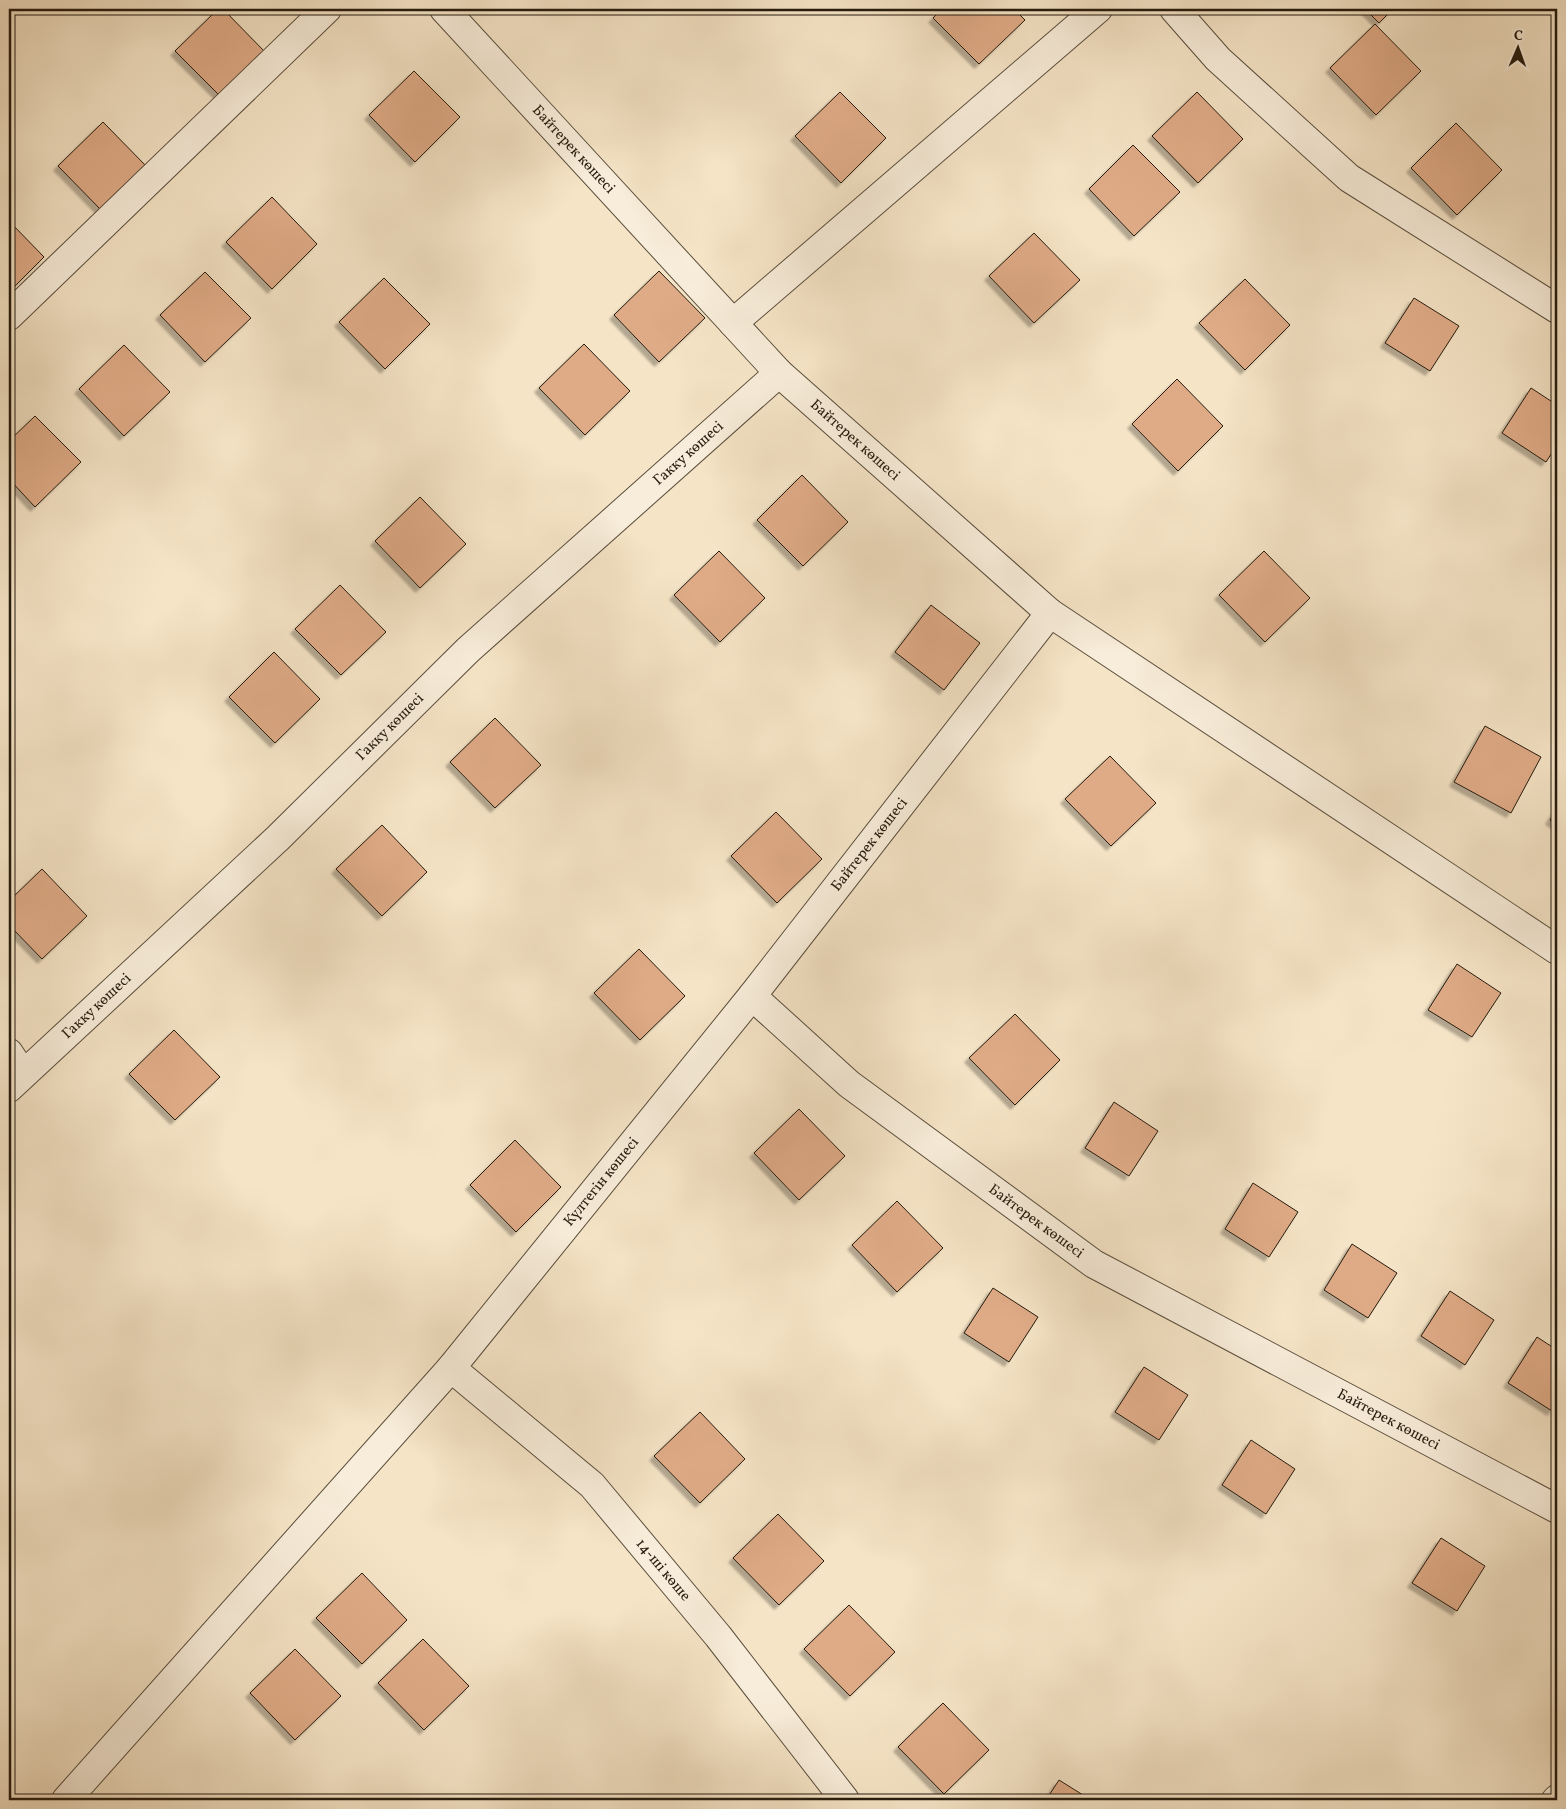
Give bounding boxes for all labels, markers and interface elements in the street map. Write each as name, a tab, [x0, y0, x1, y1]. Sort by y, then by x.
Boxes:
north arrow	[1494, 22, 1544, 72]
text: С	[1514, 27, 1523, 46]
street label: Байтерек көшесі	[527, 101, 620, 199]
street label: Байтерек көшесі	[805, 395, 904, 486]
street label: Гакку көшесі	[649, 416, 729, 491]
street label: Гакку көшесі	[351, 689, 429, 766]
street label: Байтерек көшесі	[827, 794, 913, 896]
street label: Гакку көшесі	[57, 969, 136, 1044]
street label: Күлтегін көшесі	[559, 1133, 644, 1231]
street label: Байтерек көшесі	[984, 1179, 1088, 1264]
street label: Байтерек көшесі	[1333, 1384, 1444, 1456]
street label: 14-ші көше	[631, 1534, 695, 1606]

